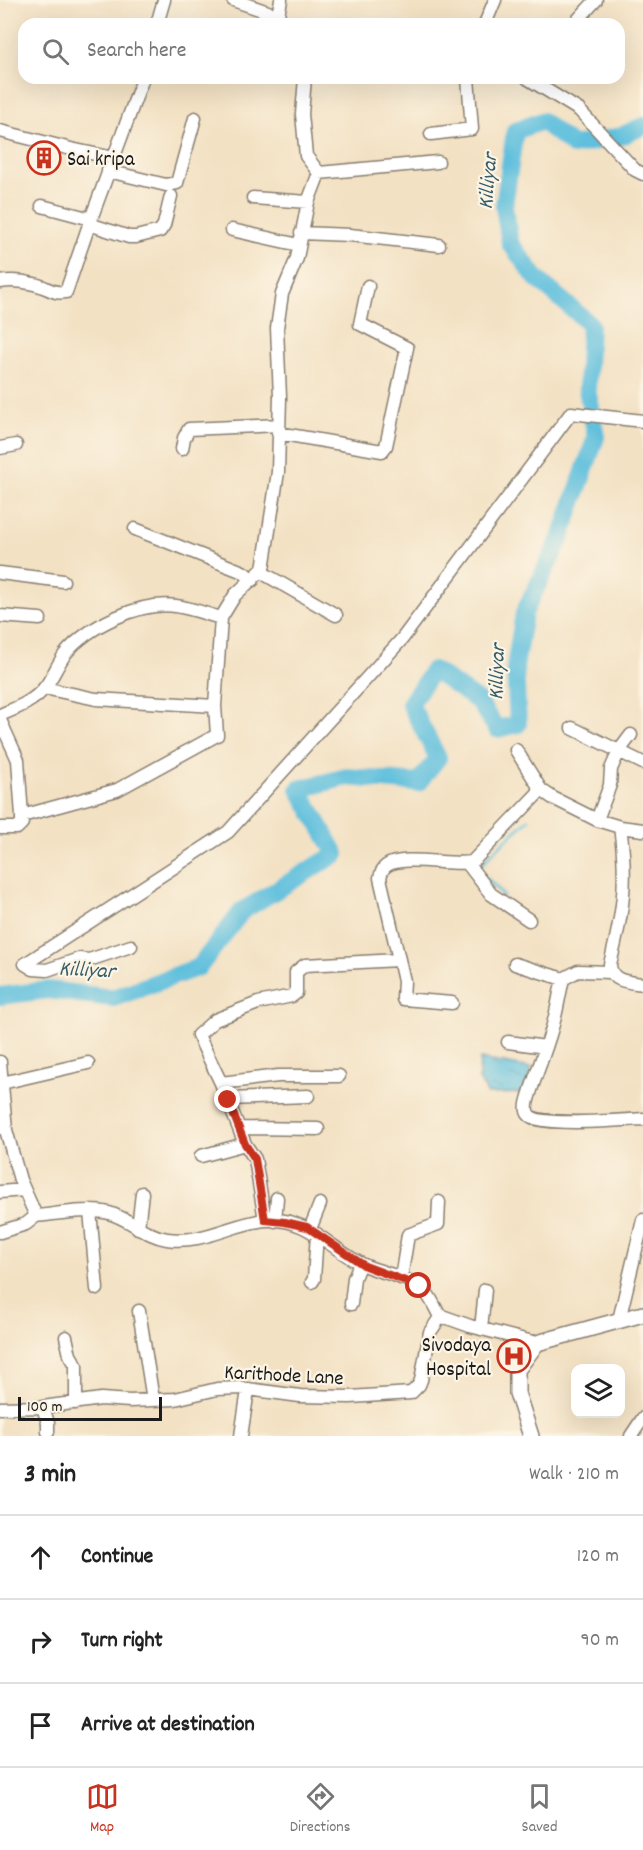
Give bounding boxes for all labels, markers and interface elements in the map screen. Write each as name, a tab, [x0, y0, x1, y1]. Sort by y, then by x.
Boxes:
search box	[18, 18, 625, 84]
icon: search	[39, 35, 72, 68]
text: Search here	[87, 36, 186, 67]
building icon: Sai kripa	[26, 140, 62, 176]
place label: Sai kripa	[67, 146, 136, 176]
water label: Killiyar	[472, 149, 508, 211]
water label: Killiyar	[482, 641, 515, 701]
water label: Killiyar	[58, 955, 118, 989]
route end	[214, 1086, 240, 1112]
route start	[405, 1272, 431, 1298]
place label: Sivodaya Hospital	[422, 1332, 492, 1386]
hospital icon: Sivodaya Hospital	[496, 1338, 532, 1374]
street label: Karithode Lane	[224, 1359, 344, 1395]
map controls	[571, 1364, 625, 1418]
button: layers	[571, 1364, 625, 1418]
scale bar	[18, 1394, 162, 1422]
text: 100 m	[27, 1396, 63, 1419]
text: 3 min	[24, 1457, 76, 1494]
text: Walk · 210 m	[529, 1461, 619, 1489]
icon: ahead	[24, 1541, 57, 1574]
text: Continue	[81, 1542, 153, 1573]
text: 120 m	[577, 1543, 619, 1571]
icon: right	[24, 1625, 57, 1658]
text: Turn right	[81, 1626, 163, 1657]
text: 90 m	[581, 1627, 619, 1655]
icon: arrive	[24, 1709, 57, 1742]
text: Arrive at destination	[81, 1710, 255, 1741]
tab: Map	[86, 1780, 119, 1839]
tab: Directions	[290, 1780, 350, 1839]
tab: Saved	[522, 1780, 557, 1839]

